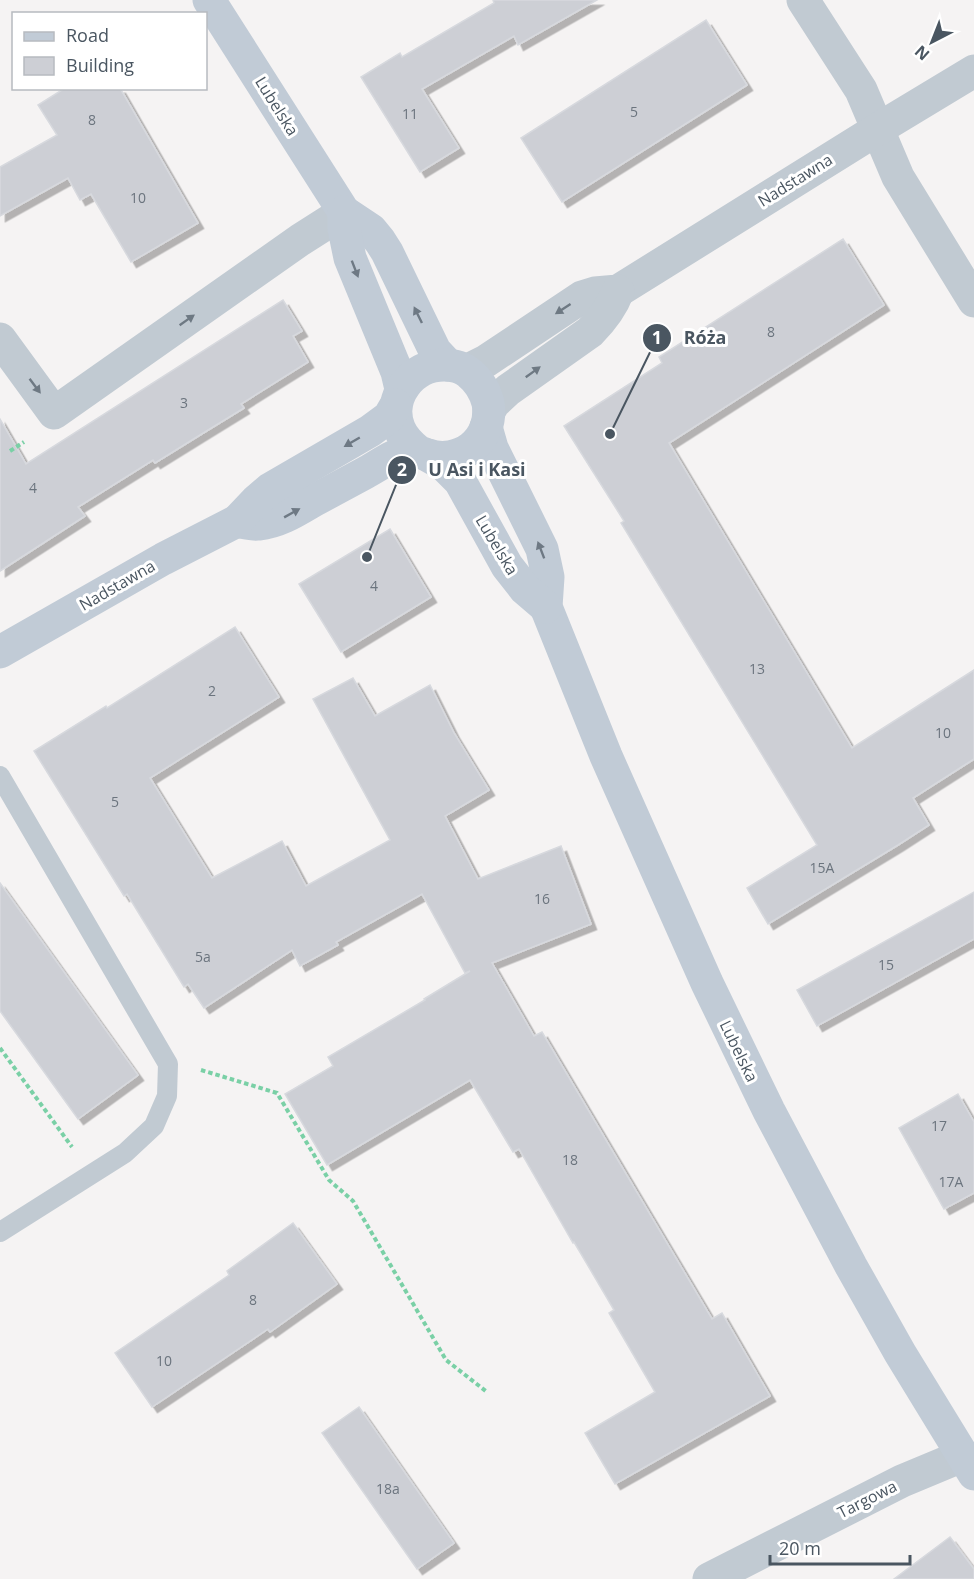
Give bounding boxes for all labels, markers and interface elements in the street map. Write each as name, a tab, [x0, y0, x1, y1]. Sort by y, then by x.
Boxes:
legend	[12, 12, 207, 90]
north arrow	[902, 12, 962, 72]
text: Road	[66, 23, 109, 47]
text: N	[910, 41, 934, 66]
text: Building	[66, 53, 134, 77]
street label: Lubelska	[250, 72, 304, 140]
house number: 5	[630, 102, 638, 121]
house number: 11	[402, 104, 418, 123]
house number: 8	[88, 110, 96, 129]
street label: Nadstawna	[754, 148, 836, 212]
house number: 10	[130, 188, 146, 207]
one-way arrow	[351, 260, 360, 278]
one-way arrow	[556, 303, 572, 315]
one-way arrow	[413, 307, 422, 324]
one-way arrow	[178, 314, 194, 326]
callout: Róża	[642, 320, 738, 356]
house number: 8	[767, 322, 775, 341]
text: 1	[652, 325, 662, 349]
text: Róża	[684, 325, 726, 349]
one-way arrow	[525, 367, 540, 379]
one-way arrow	[29, 377, 41, 393]
house number: 3	[180, 393, 188, 412]
one-way arrow	[344, 436, 360, 447]
callout: U Asi i Kasi	[387, 452, 538, 488]
text: 2	[397, 457, 407, 481]
text: U Asi i Kasi	[428, 457, 526, 481]
house number: 4	[29, 478, 37, 497]
one-way arrow	[284, 508, 301, 518]
street label: Lubelska	[471, 511, 523, 579]
one-way arrow	[536, 540, 546, 558]
street label: Nadstawna	[75, 554, 159, 616]
house number: 4	[370, 576, 378, 595]
house number: 13	[749, 659, 765, 678]
house number: 2	[208, 681, 216, 700]
house number: 10	[935, 723, 951, 742]
house number: 5	[111, 792, 119, 811]
house number: 15A	[810, 858, 835, 877]
house number: 16	[534, 889, 550, 908]
house number: 5a	[195, 947, 211, 966]
house number: 15	[878, 955, 894, 974]
street label: Lubelska	[715, 1017, 763, 1085]
house number: 17	[931, 1116, 947, 1135]
house number: 18	[562, 1150, 578, 1169]
house number: 17A	[939, 1172, 964, 1191]
house number: 8	[249, 1290, 257, 1309]
house number: 10	[156, 1351, 172, 1370]
street label: Targowa	[834, 1475, 900, 1523]
house number: 18a	[376, 1479, 400, 1498]
scale bar	[770, 1528, 910, 1566]
text: 20 m	[779, 1536, 821, 1560]

